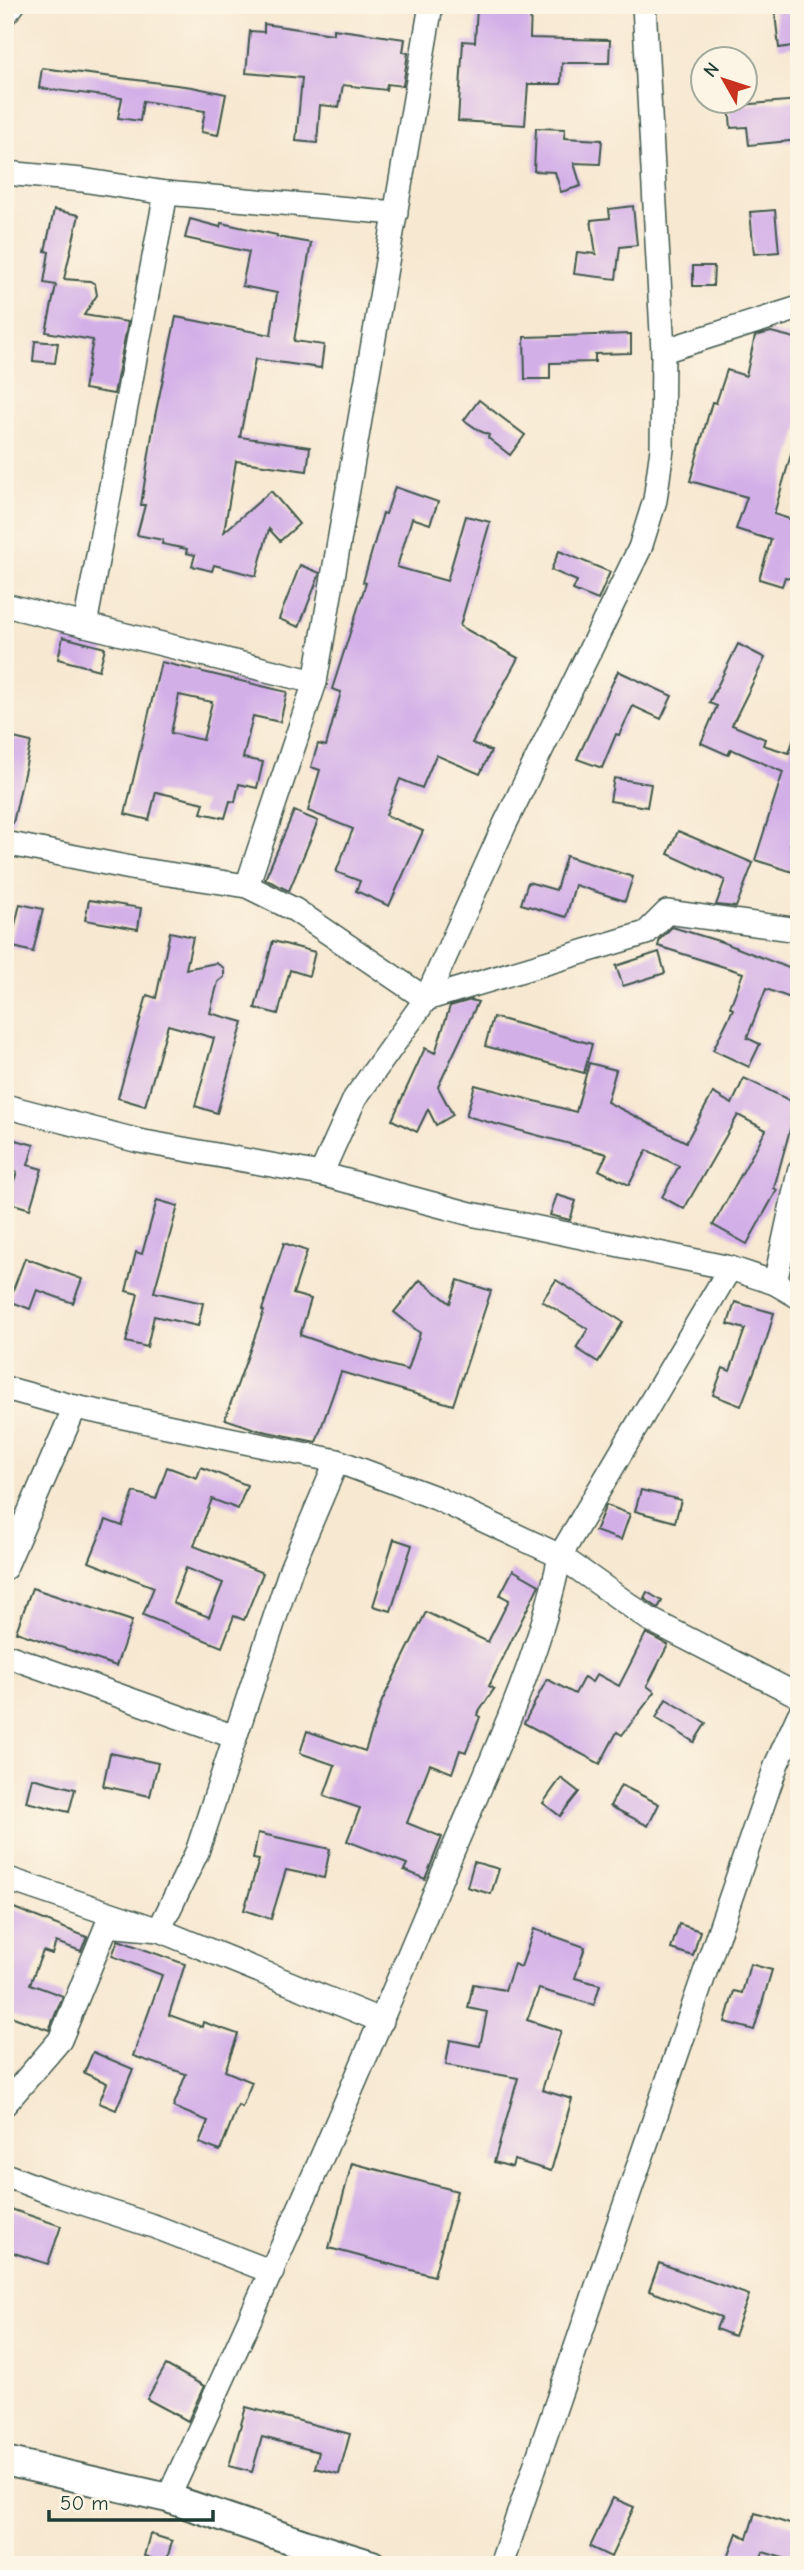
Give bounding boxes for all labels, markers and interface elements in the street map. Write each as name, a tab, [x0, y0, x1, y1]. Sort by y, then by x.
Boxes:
north arrow	[688, 46, 758, 116]
text: N	[699, 58, 724, 82]
scale bar	[49, 2479, 214, 2523]
text: 50 m	[60, 2491, 109, 2515]

